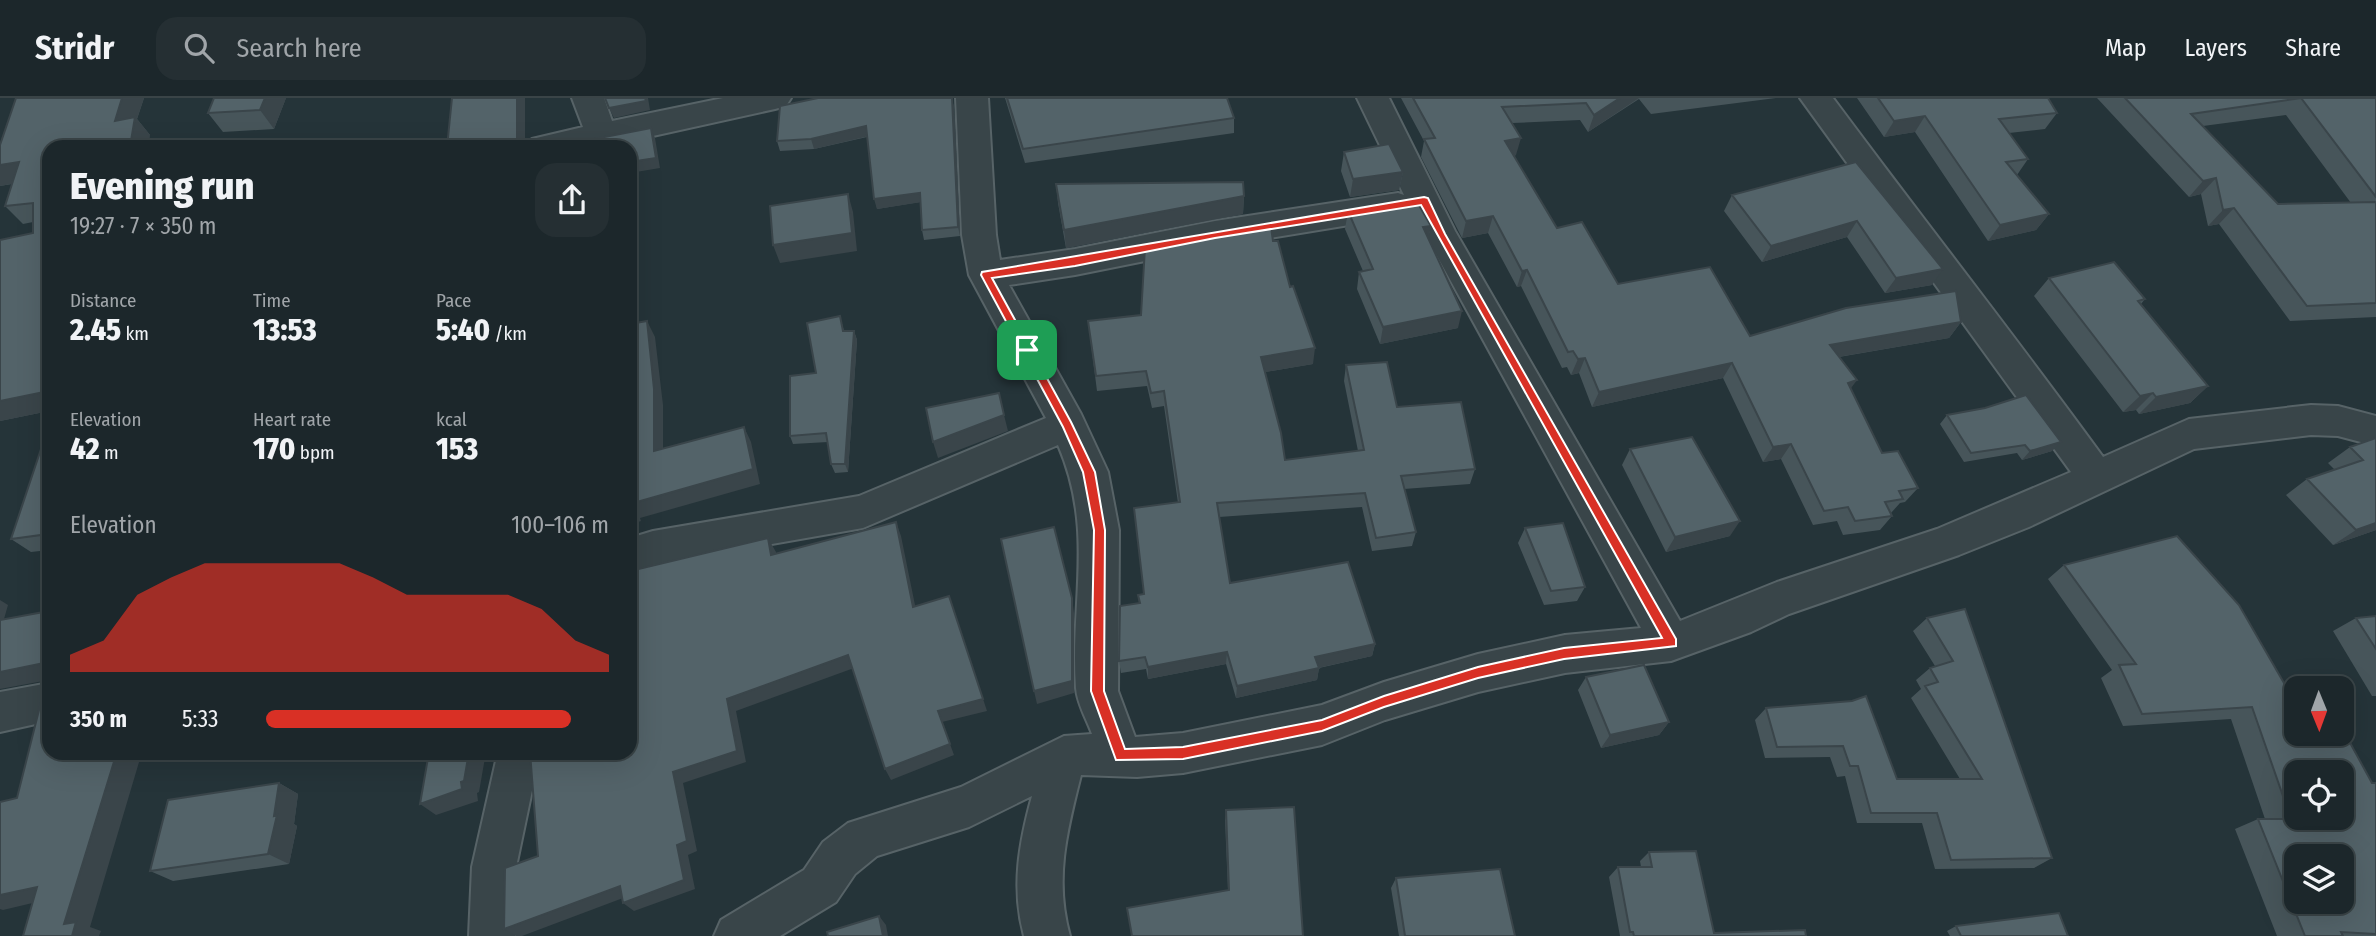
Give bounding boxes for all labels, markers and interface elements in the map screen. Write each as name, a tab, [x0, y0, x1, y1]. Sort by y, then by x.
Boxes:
search box	[156, 17, 646, 80]
text: Stridr	[35, 28, 114, 68]
icon: search	[180, 29, 218, 67]
text: Search here	[236, 33, 362, 64]
text: Map	[2105, 34, 2147, 62]
text: Layers	[2185, 34, 2247, 62]
text: Share	[2285, 34, 2341, 62]
text: Evening run	[70, 163, 254, 209]
button: share	[535, 163, 609, 237]
text: 19:27 · 7 × 350 m	[70, 212, 217, 240]
text: Distance	[70, 289, 137, 312]
text: Time	[253, 289, 291, 312]
text: Pace	[436, 289, 471, 312]
text: 2.45	[70, 312, 121, 348]
text: 13:53	[253, 312, 317, 348]
text: 5:40	[436, 312, 490, 348]
pin	[997, 320, 1057, 380]
text: km	[121, 322, 149, 345]
text: /km	[490, 322, 527, 345]
icon: arrive	[1008, 331, 1046, 369]
text: Elevation	[70, 408, 142, 431]
text: Heart rate	[253, 408, 331, 431]
text: kcal	[436, 408, 467, 431]
text: 42	[70, 431, 100, 467]
text: 170	[253, 431, 295, 467]
text: 153	[436, 431, 478, 467]
text: m	[100, 441, 119, 464]
text: bpm	[295, 441, 335, 464]
text: Elevation	[70, 511, 157, 539]
text: 100–106 m	[511, 511, 609, 539]
north arrow	[2284, 676, 2354, 746]
map controls	[2284, 676, 2354, 914]
text: 350 m	[70, 705, 127, 733]
text: 5:33	[182, 705, 218, 733]
button: locate	[2284, 760, 2354, 830]
button: layers	[2284, 844, 2354, 914]

